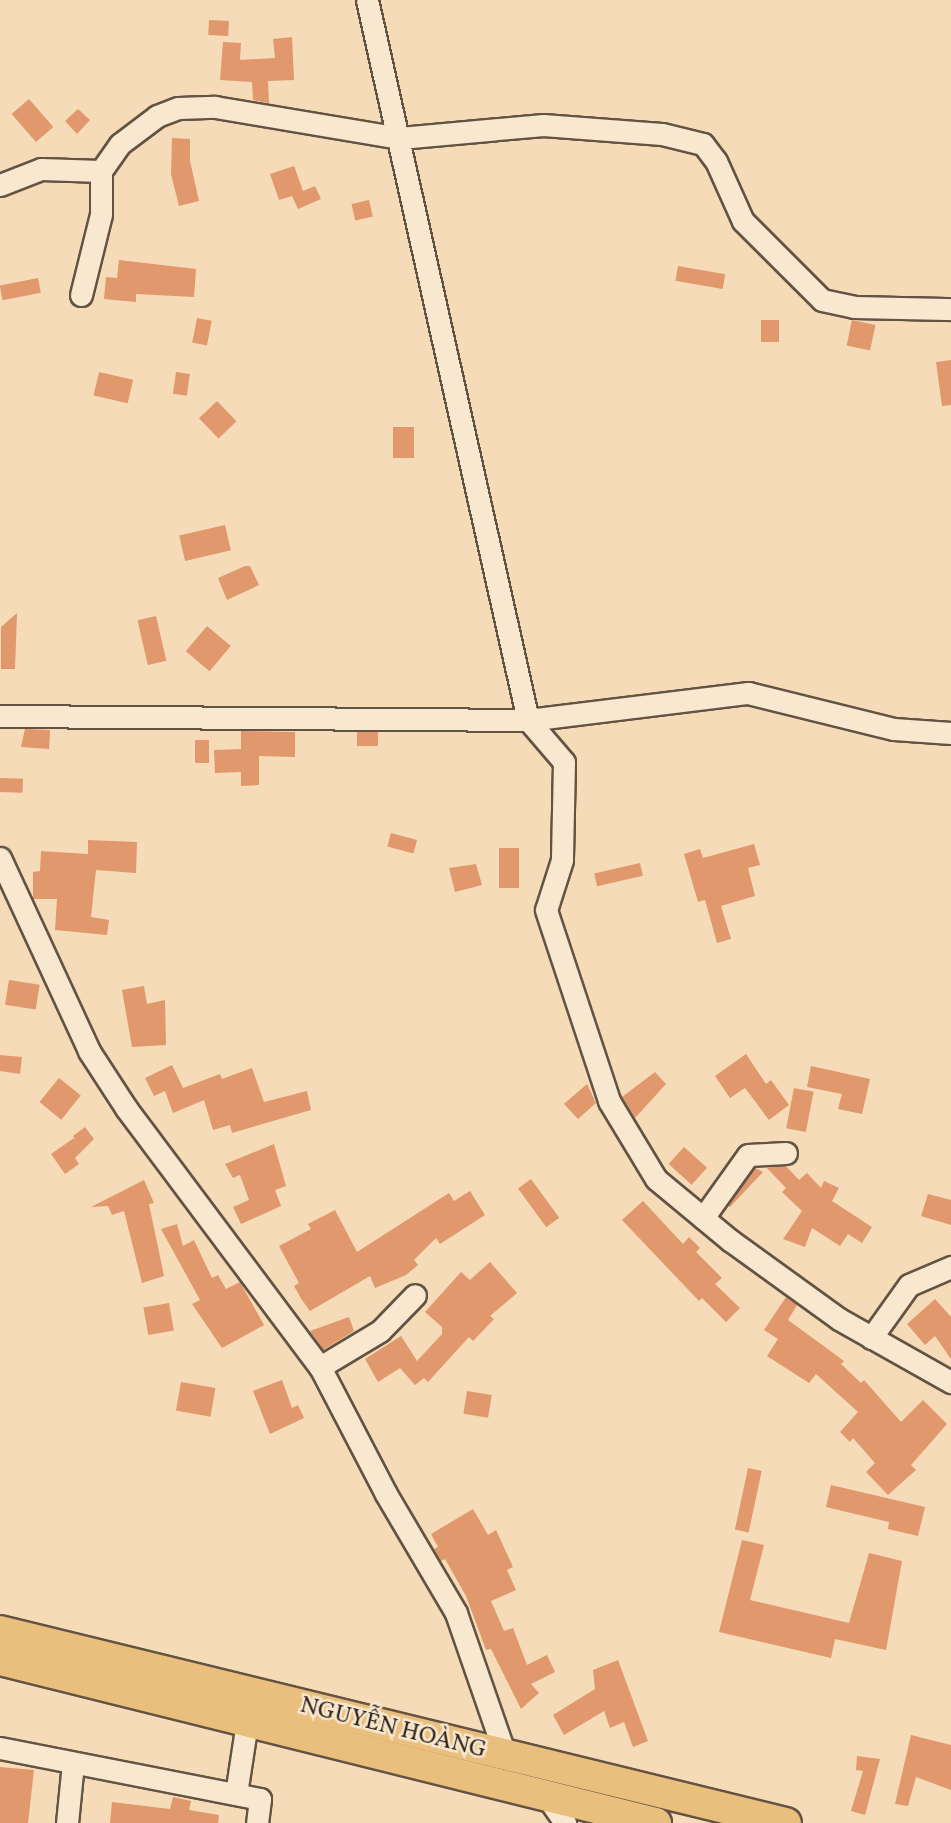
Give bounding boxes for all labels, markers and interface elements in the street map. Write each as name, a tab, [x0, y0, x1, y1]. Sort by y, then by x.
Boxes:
street label: NGUYỄN HOÀNG	[297, 1692, 489, 1766]

